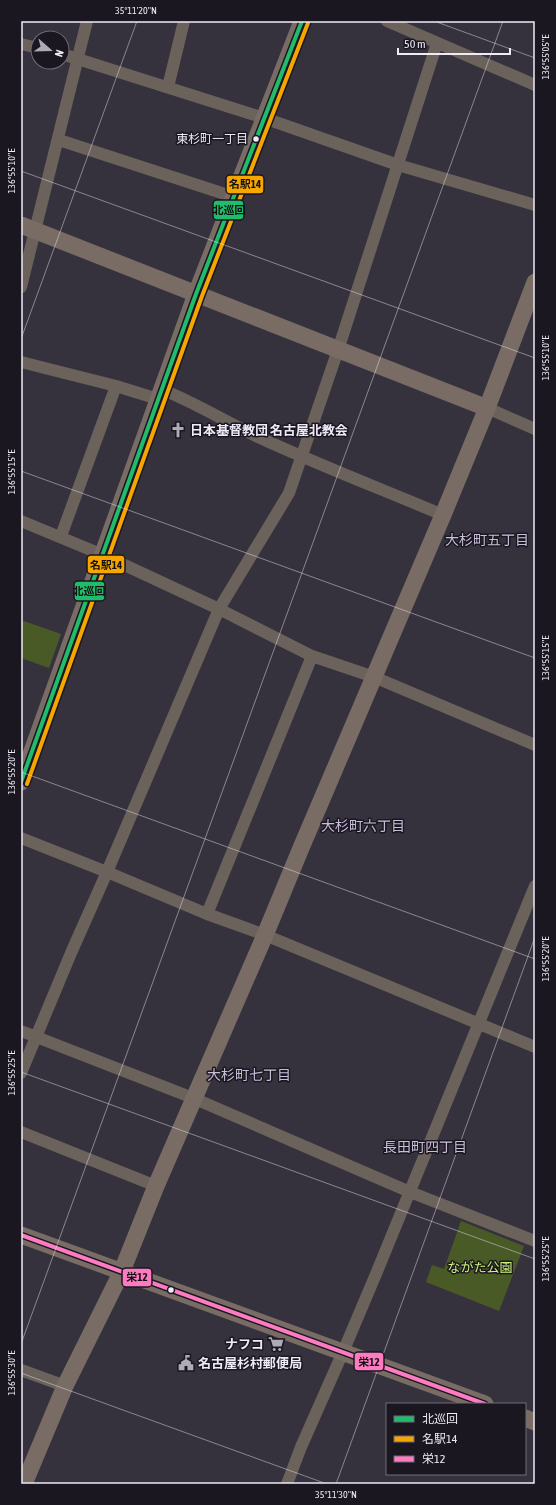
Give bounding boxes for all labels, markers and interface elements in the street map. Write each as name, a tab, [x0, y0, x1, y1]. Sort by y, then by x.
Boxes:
text: 35°11'20"N	[115, 5, 157, 16]
north arrow	[30, 30, 70, 70]
scale bar	[398, 30, 510, 56]
text: 136°55'05"E	[540, 34, 551, 79]
text: 50 m	[404, 37, 426, 51]
text: N	[53, 48, 66, 59]
place label: 東杉町一丁目	[176, 132, 248, 146]
marker: 東杉町一丁目	[251, 134, 261, 144]
text: 136°55'10"E	[6, 148, 17, 193]
line badge: 名駅14	[226, 175, 264, 194]
text: 名駅14	[229, 178, 261, 190]
line badge: 北巡回	[213, 200, 244, 220]
text: 北巡回	[213, 204, 246, 216]
text: 136°55'10"E	[540, 335, 551, 380]
church icon: 日本基督教団 名古屋北教会	[169, 421, 187, 439]
place label: 日本基督教団 名古屋北教会	[190, 423, 348, 438]
text: 136°55'15"E	[6, 449, 17, 494]
district label: 大杉町五丁目	[445, 532, 529, 548]
line badge: 名駅14	[87, 555, 125, 574]
text: 名駅14	[90, 559, 122, 571]
line badge: 北巡回	[74, 581, 105, 601]
text: 北巡回	[73, 585, 106, 597]
text: 136°55'15"E	[540, 635, 551, 680]
text: 136°55'20"E	[6, 749, 17, 794]
district label: 大杉町六丁目	[321, 818, 405, 834]
text: 136°55'20"E	[540, 936, 551, 981]
text: 136°55'25"E	[6, 1050, 17, 1095]
district label: 大杉町七丁目	[207, 1067, 291, 1083]
district label: 長田町四丁目	[383, 1139, 467, 1155]
text: 136°55'25"E	[540, 1236, 551, 1281]
park label: ながた公園	[447, 1260, 513, 1275]
line badge: 栄12	[122, 1268, 152, 1287]
text: 栄12	[126, 1271, 148, 1283]
unlabelled marker	[166, 1285, 176, 1295]
supermarket icon: ナフコ	[267, 1335, 285, 1353]
place label: ナフコ	[225, 1337, 264, 1352]
text: 136°55'30"E	[6, 1350, 17, 1395]
line badge: 栄12	[354, 1352, 384, 1371]
public building icon: 名古屋杉村郵便局	[177, 1354, 195, 1372]
place label: 名古屋杉村郵便局	[198, 1356, 302, 1371]
text: 栄12	[358, 1356, 380, 1368]
legend	[386, 1403, 526, 1475]
text: 北巡回	[422, 1412, 458, 1426]
text: 名駅14	[422, 1432, 458, 1446]
text: 栄12	[422, 1452, 445, 1466]
text: 35°11'30"N	[315, 1489, 357, 1500]

